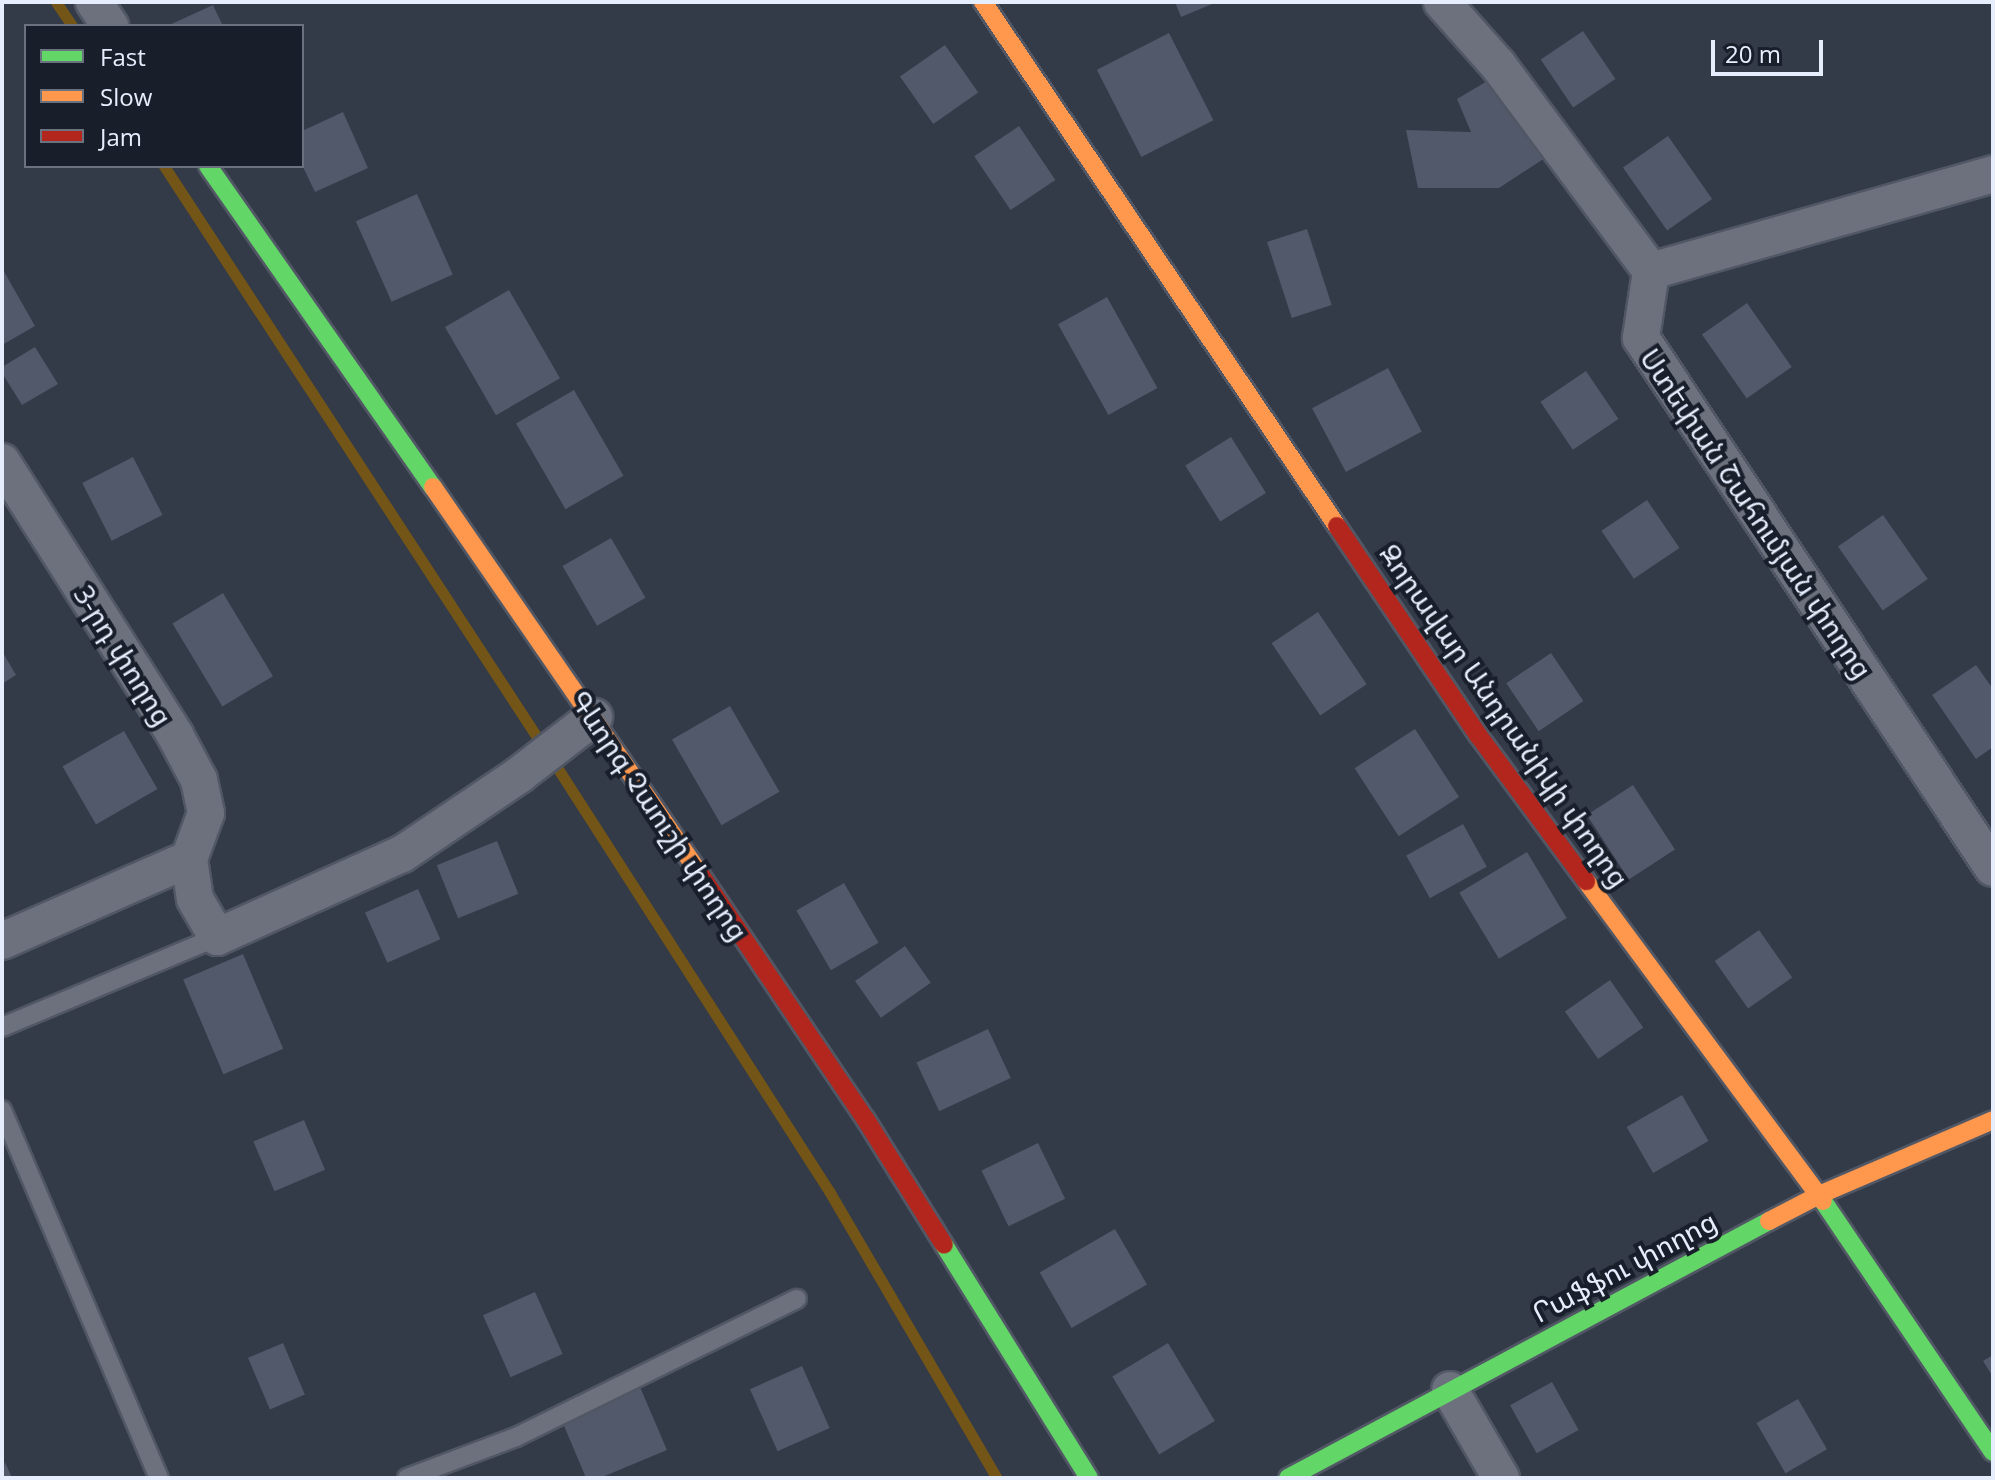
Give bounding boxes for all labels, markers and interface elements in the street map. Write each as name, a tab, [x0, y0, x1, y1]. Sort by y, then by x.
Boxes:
legend	[24, 24, 304, 168]
scale bar	[1715, 24, 1827, 74]
text: 20 m	[1725, 37, 1781, 70]
text: Fast	[100, 40, 146, 73]
text: Slow	[100, 80, 152, 113]
text: Jam	[100, 120, 142, 153]
street label: Ստեփան Շահումյան փողոց	[1634, 342, 1880, 684]
street label: Զորավար Անդրանիկի փողոց	[1373, 537, 1637, 893]
street label: 3-րդ փողոց	[68, 579, 180, 731]
street label: Գևորգ Չաուշի փողոց	[564, 684, 756, 946]
street label: Րաֆֆու փողոց	[1526, 1203, 1722, 1329]

